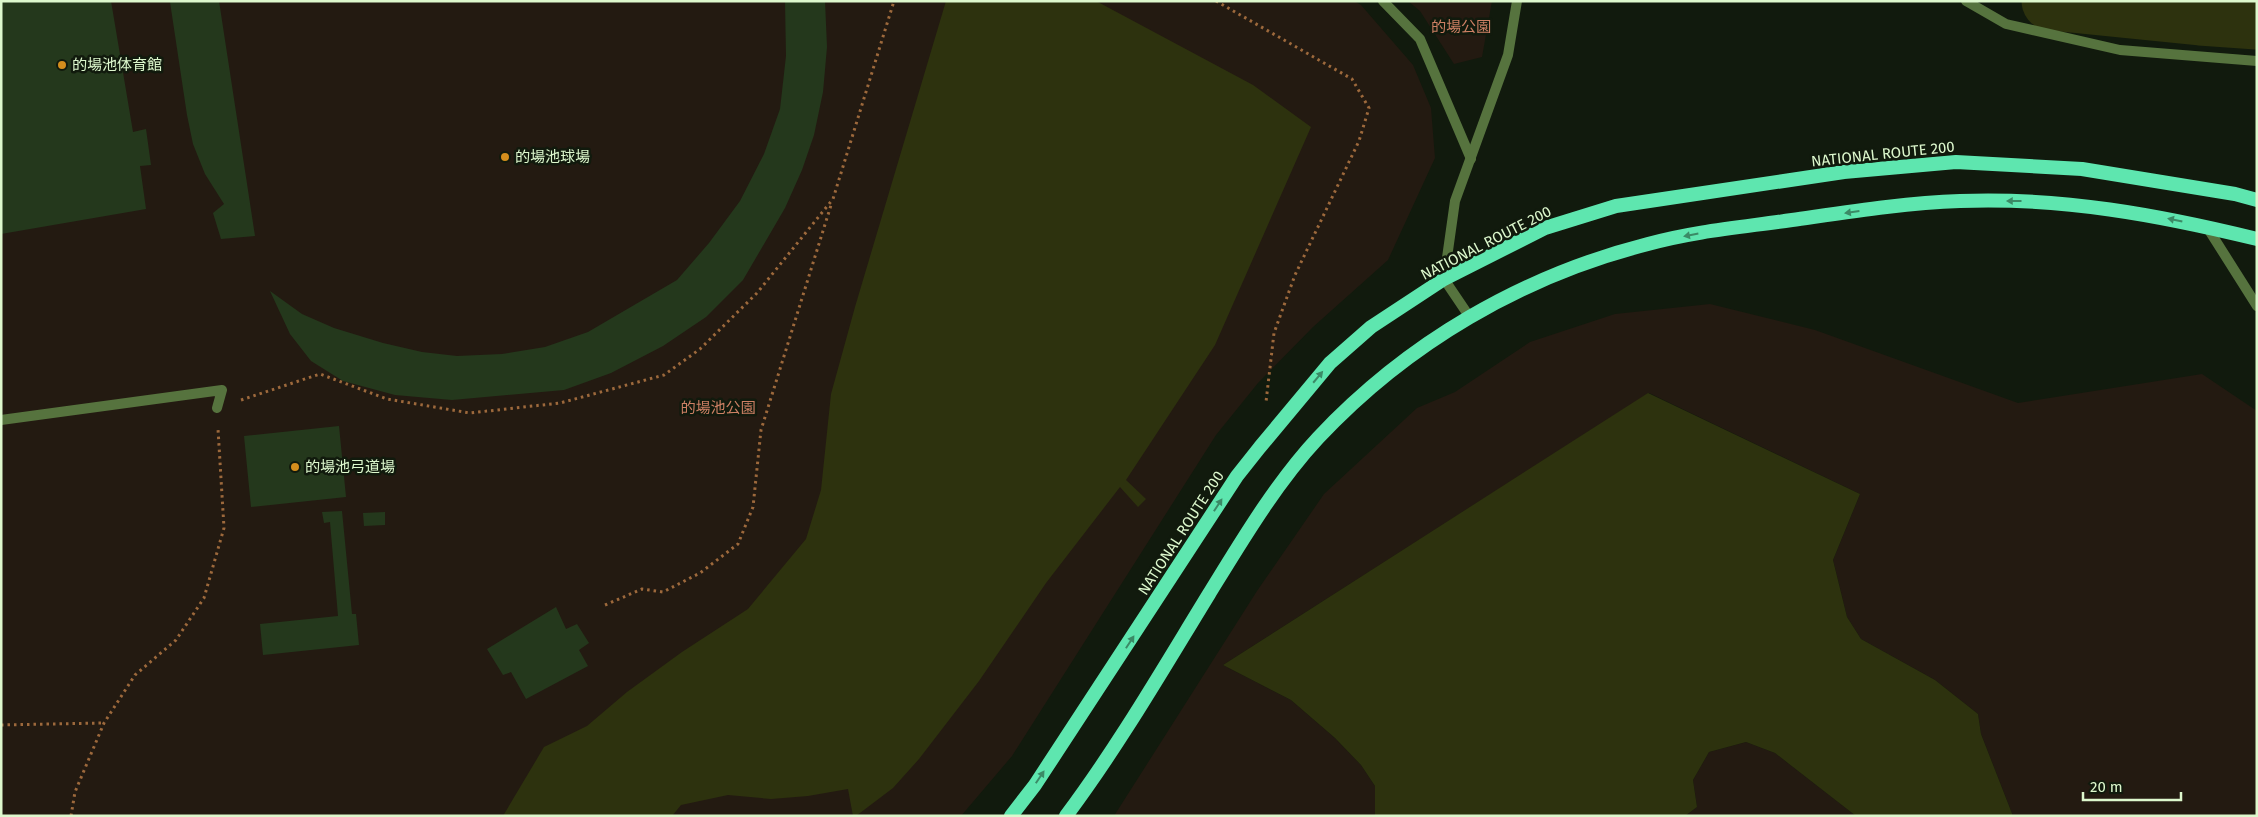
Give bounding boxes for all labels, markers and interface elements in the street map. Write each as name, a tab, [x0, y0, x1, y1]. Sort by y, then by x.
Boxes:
park label: 的場公園	[1431, 18, 1491, 36]
place label: 的場池体育館	[72, 56, 162, 74]
marker: 的場池体育館	[56, 59, 68, 71]
street label: NATIONAL ROUTE 200	[1810, 138, 1956, 170]
place label: 的場池球場	[515, 148, 590, 166]
marker: 的場池球場	[499, 151, 511, 163]
one-way arrow	[2006, 197, 2022, 205]
street label: NATIONAL ROUTE 200	[1418, 202, 1554, 284]
one-way arrow	[1844, 208, 1860, 216]
one-way arrow	[2167, 216, 2183, 224]
one-way arrow	[1683, 231, 1699, 239]
one-way arrow	[1312, 371, 1323, 384]
park label: 的場池公園	[680, 399, 756, 417]
place label: 的場池弓道場	[305, 458, 395, 476]
marker: 的場池弓道場	[289, 461, 301, 473]
street label: NATIONAL ROUTE 200	[1134, 468, 1228, 598]
one-way arrow	[1214, 499, 1223, 512]
one-way arrow	[1126, 635, 1135, 649]
one-way arrow	[1036, 770, 1045, 784]
scale bar	[2083, 770, 2180, 802]
text: 20 m	[2090, 778, 2123, 796]

